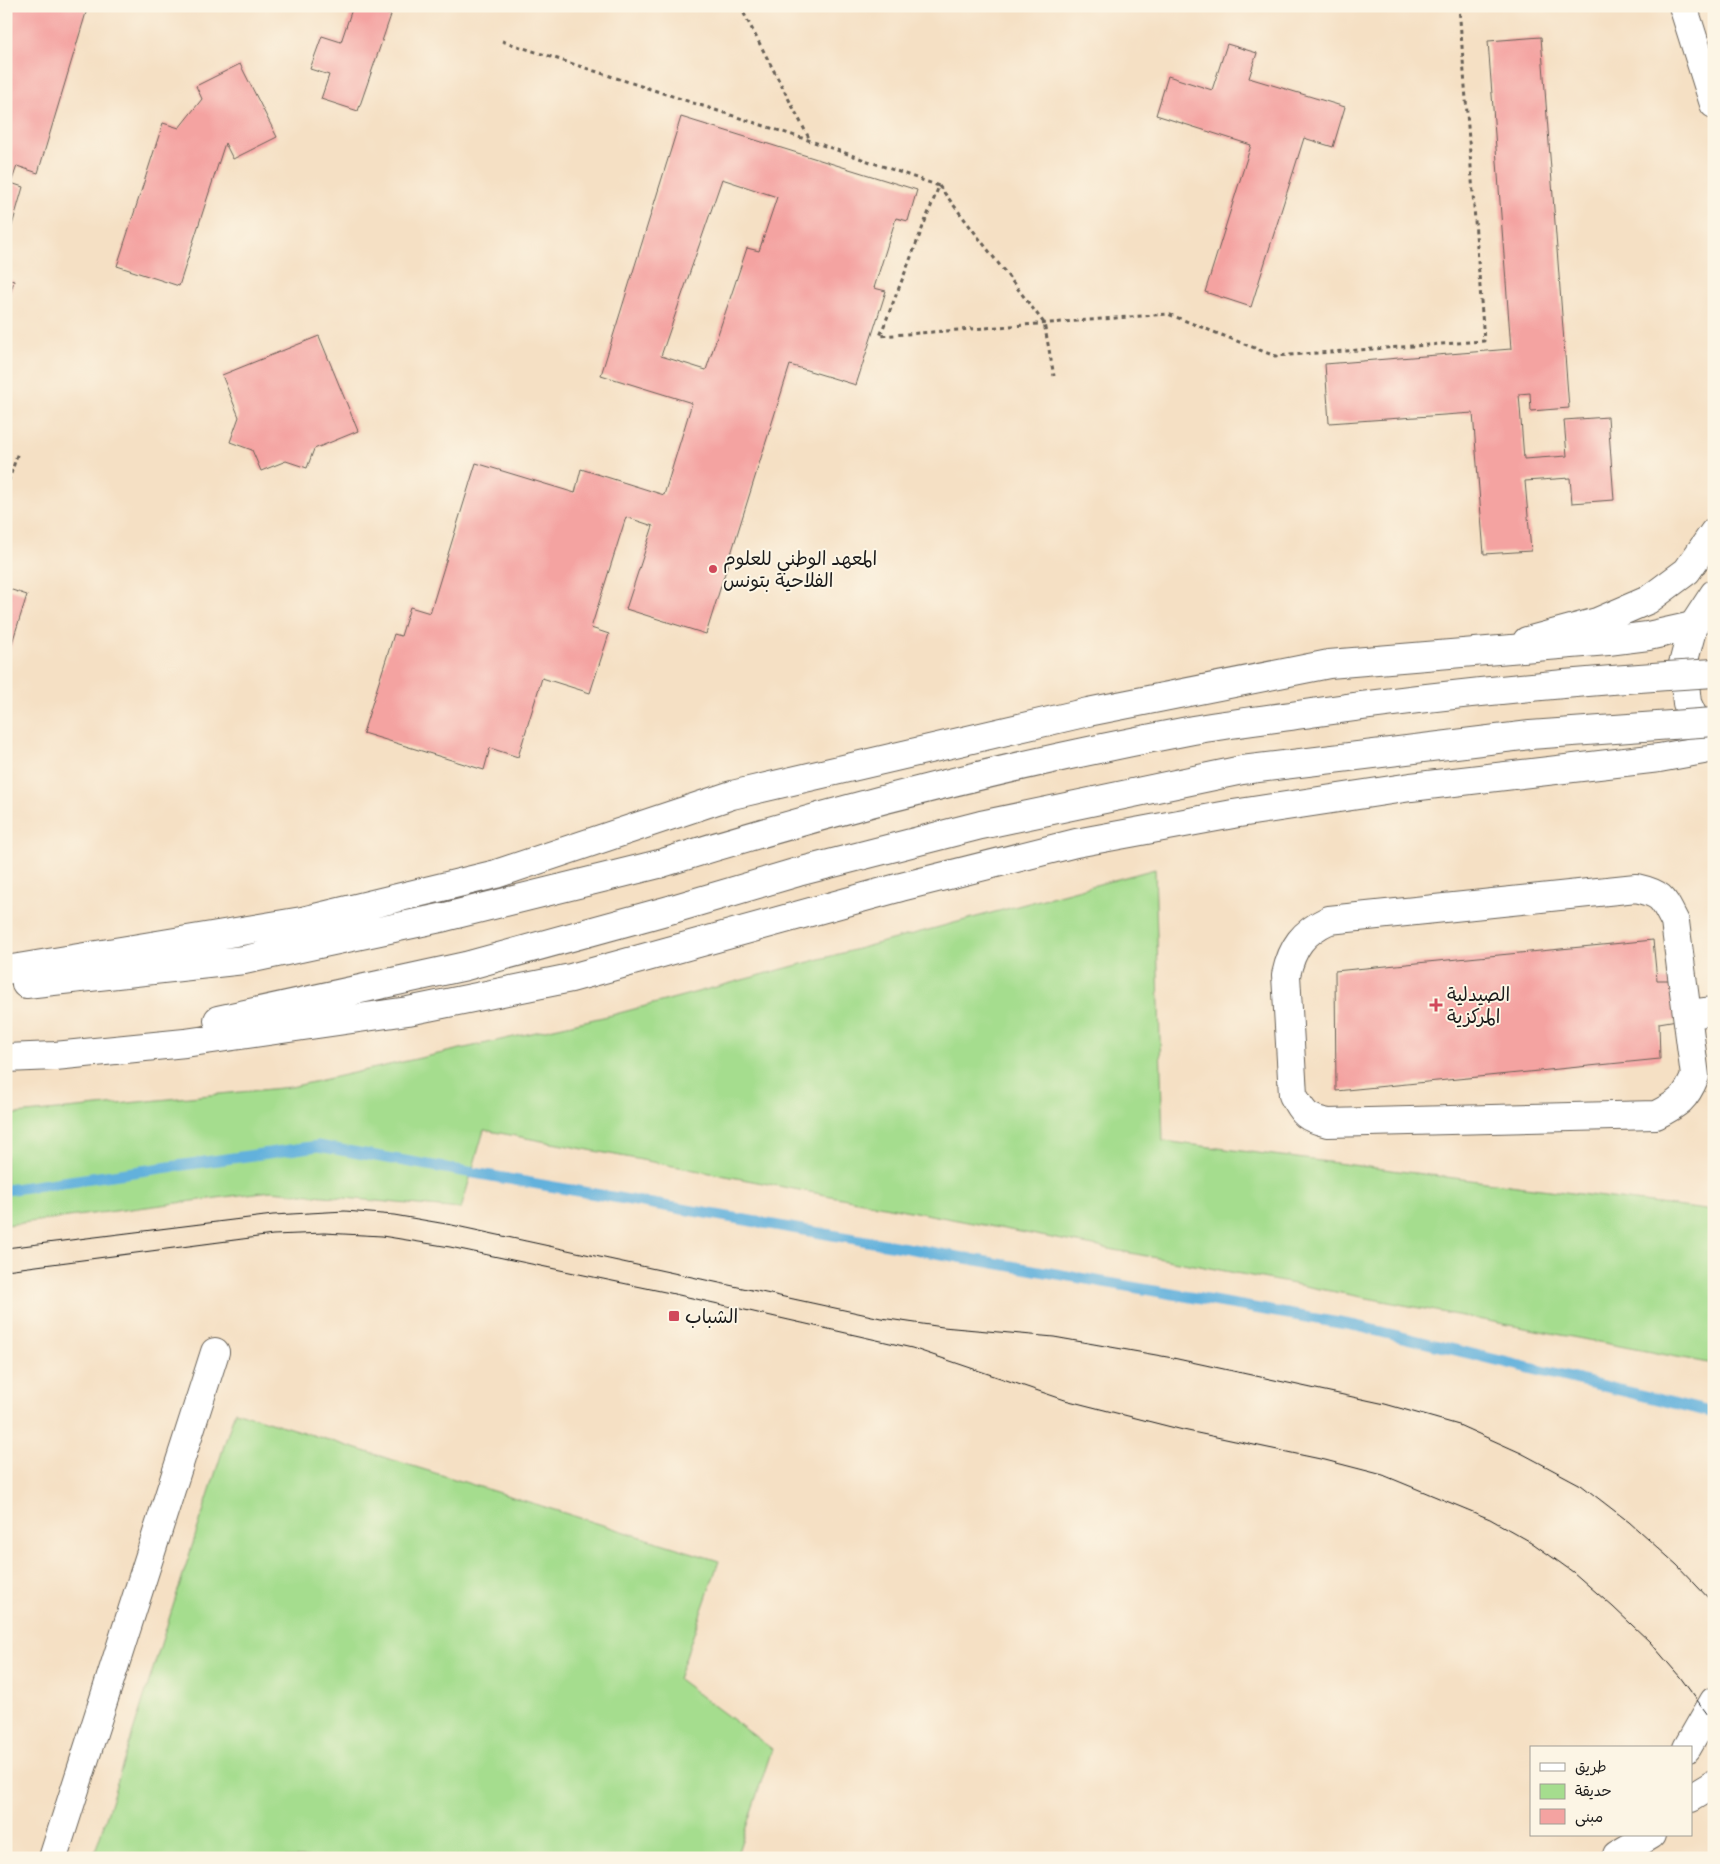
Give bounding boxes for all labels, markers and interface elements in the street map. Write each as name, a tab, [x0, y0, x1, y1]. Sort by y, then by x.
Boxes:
place label: المعهد الوطني للعلوم الفلاحية بتونس	[723, 542, 877, 597]
marker: المعهد الوطني للعلوم الفلاحية بتونس	[707, 563, 719, 575]
place label: الصيدلية المركزية	[1447, 978, 1510, 1033]
marker: الصيدلية المركزية	[1429, 998, 1443, 1012]
place label: الشباب	[685, 1300, 738, 1333]
marker: الشباب	[667, 1309, 681, 1323]
legend	[1530, 1746, 1692, 1836]
text: طريق	[1575, 1754, 1607, 1780]
text: حديقة	[1575, 1778, 1612, 1804]
text: مبنى	[1575, 1804, 1603, 1830]

